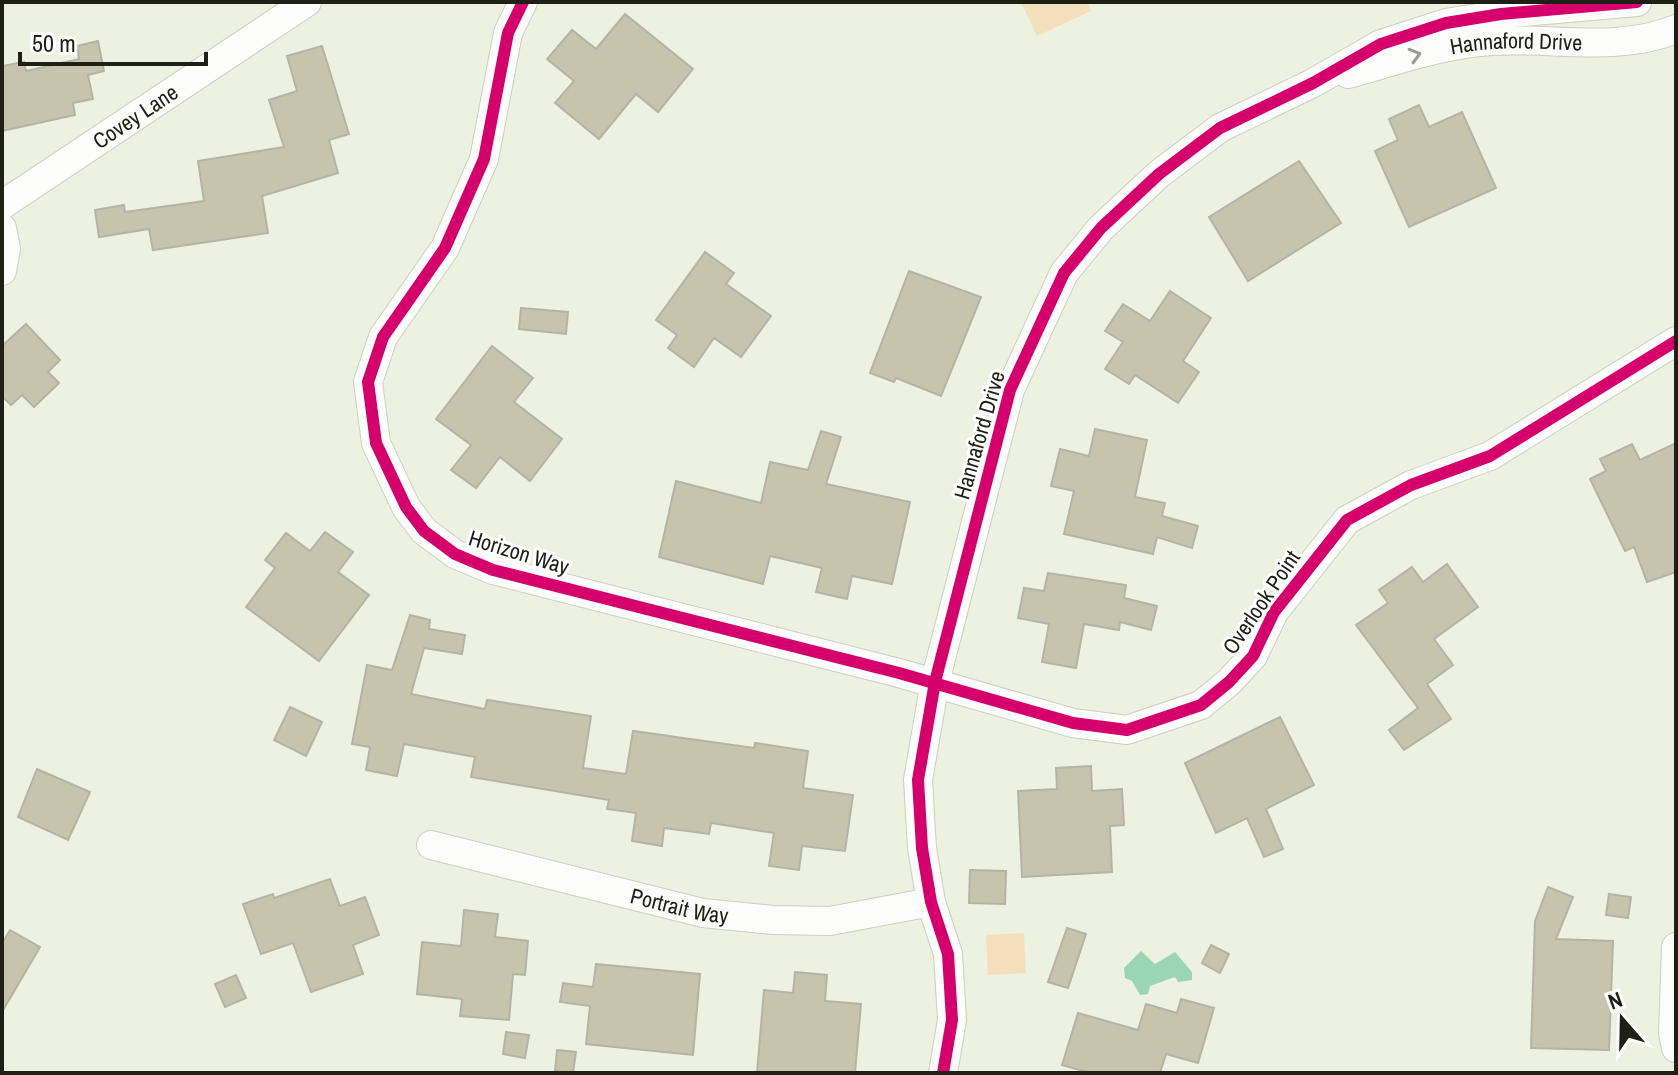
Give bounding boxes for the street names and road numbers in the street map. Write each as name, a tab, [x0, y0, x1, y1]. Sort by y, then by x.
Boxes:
street label: Hannaford Drive	[1447, 25, 1583, 61]
street label: Covey Lane	[87, 77, 184, 156]
street label: Hannaford Drive	[946, 367, 1012, 503]
street label: Horizon Way	[465, 523, 573, 581]
street label: Overlook Point	[1215, 544, 1307, 660]
street label: Portrait Way	[627, 880, 730, 930]

